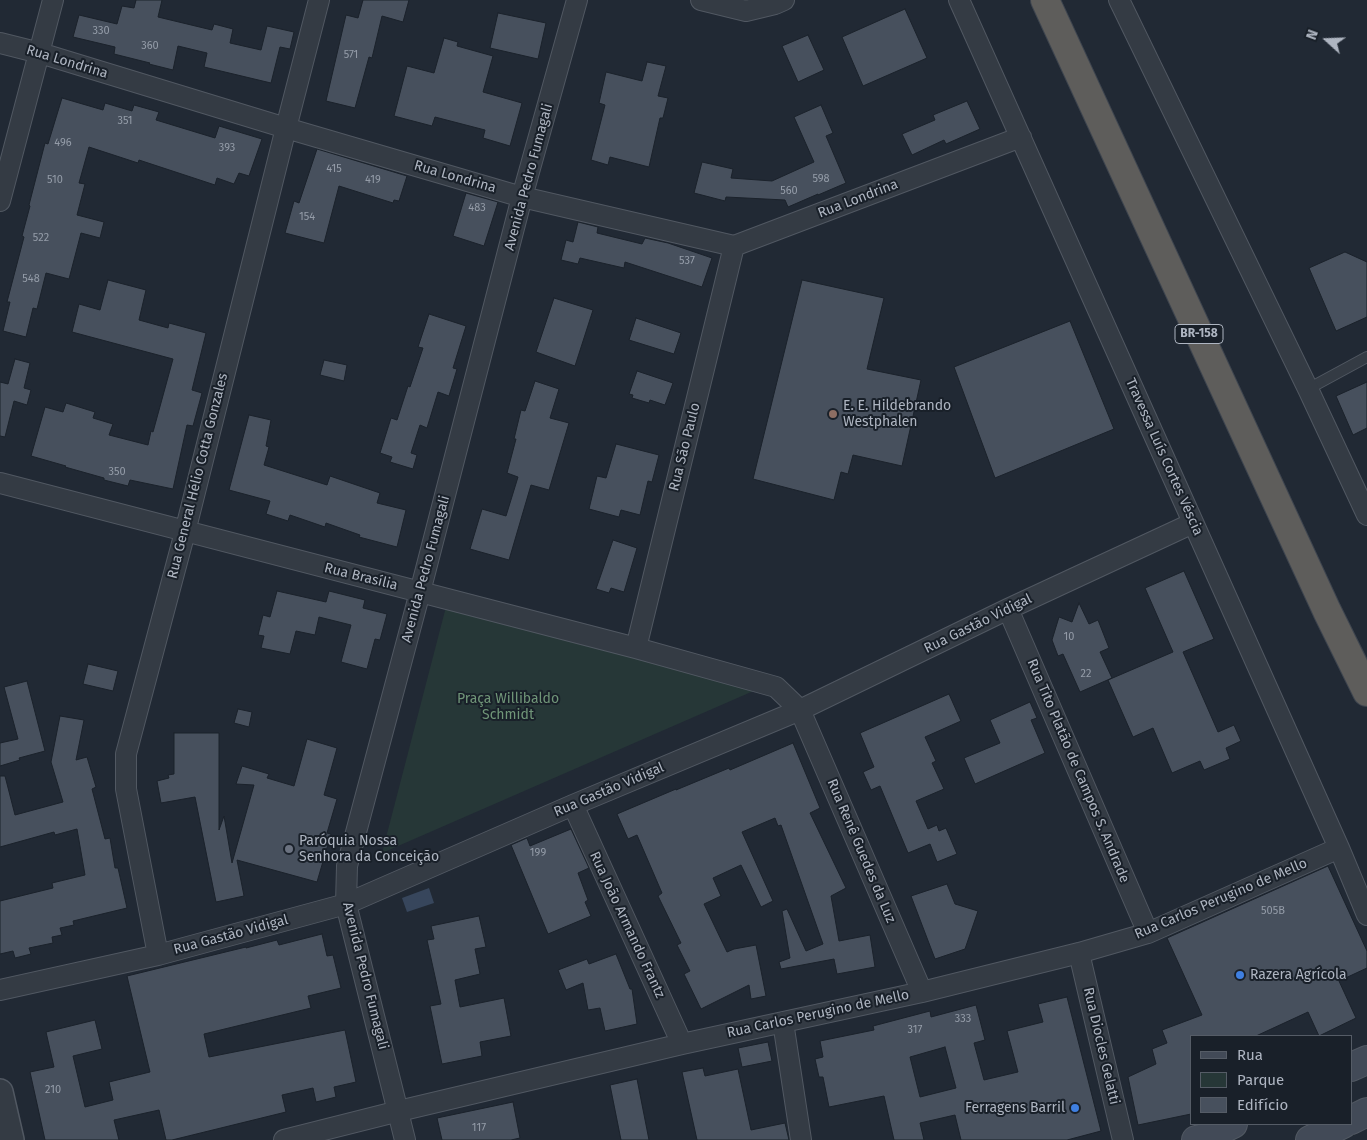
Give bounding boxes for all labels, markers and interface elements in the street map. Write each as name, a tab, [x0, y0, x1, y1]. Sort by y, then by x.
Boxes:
north arrow	[1302, 15, 1352, 65]
house number: 330	[92, 24, 110, 38]
text: N	[1303, 27, 1322, 42]
house number: 360	[141, 39, 159, 53]
street label: Rua Londrina	[24, 42, 110, 82]
house number: 571	[344, 48, 358, 62]
street label: Avenida Pedro Fumagali	[501, 102, 557, 252]
house number: 351	[117, 114, 133, 128]
house number: 496	[54, 136, 72, 150]
house number: 393	[219, 141, 235, 155]
street label: Rua Londrina	[412, 157, 498, 197]
house number: 415	[326, 162, 342, 176]
house number: 598	[812, 172, 830, 186]
house number: 510	[47, 173, 63, 187]
house number: 419	[365, 173, 381, 187]
street label: Rua Londrina	[816, 176, 900, 222]
house number: 560	[780, 184, 798, 198]
house number: 483	[468, 201, 486, 215]
house number: 154	[299, 210, 315, 224]
house number: 522	[33, 231, 49, 245]
house number: 537	[679, 254, 695, 268]
house number: 548	[22, 272, 40, 286]
road number: BR-158	[1175, 324, 1223, 344]
street label: Rua General Hélio Cotta Gonzales	[164, 371, 232, 581]
street label: Travessa Luís Cortes Véscia	[1122, 376, 1206, 538]
place label: E. E. Hildebrando Westphalen	[843, 398, 951, 431]
street label: Rua São Paulo	[666, 401, 704, 493]
marker: E. E. Hildebrando Westphalen	[827, 408, 839, 420]
house number: 350	[108, 465, 126, 479]
street label: Avenida Pedro Fumagali	[398, 494, 454, 644]
street label: Rua Brasília	[323, 560, 399, 594]
street label: Rua Gastão Vidigal	[921, 591, 1035, 657]
house number: 10	[1064, 630, 1074, 644]
street label: Rua Tito Platão de Campos S. Andrade	[1023, 657, 1133, 885]
house number: 22	[1081, 667, 1091, 681]
park label: Praça Willibaldo Schmidt	[457, 691, 559, 724]
street label: Rua Gastão Vidigal	[551, 759, 667, 821]
street label: Rua Renê Guedes da Luz	[823, 776, 899, 926]
place label: Paróquia Nossa Senhora da Conceição	[299, 833, 439, 866]
marker: Paróquia Nossa Senhora da Conceição	[283, 843, 295, 855]
house number: 199	[530, 846, 546, 860]
street label: Rua João Armando Frantz	[586, 849, 668, 1001]
street label: Rua Carlos Perugino de Mello	[1132, 855, 1310, 943]
street label: Avenida Pedro Fumagali	[339, 900, 391, 1052]
house number: 505B	[1261, 904, 1285, 918]
street label: Rua Gastão Vidigal	[172, 912, 290, 958]
place label: Razera Agrícola	[1250, 967, 1347, 983]
marker: Razera Agrícola	[1234, 969, 1246, 981]
street label: Rua Carlos Perugino de Mello	[725, 986, 911, 1042]
street label: Rua Diocles Gelatti	[1079, 986, 1123, 1106]
house number: 333	[955, 1012, 971, 1026]
house number: 317	[908, 1023, 922, 1037]
legend	[1190, 1035, 1352, 1125]
text: Rua	[1237, 1046, 1263, 1064]
text: Parque	[1237, 1071, 1284, 1089]
house number: 210	[45, 1083, 61, 1097]
text: Edifício	[1237, 1096, 1288, 1114]
place label: Ferragens Barril	[965, 1100, 1065, 1116]
marker: Ferragens Barril	[1069, 1102, 1081, 1114]
house number: 117	[472, 1121, 486, 1135]

